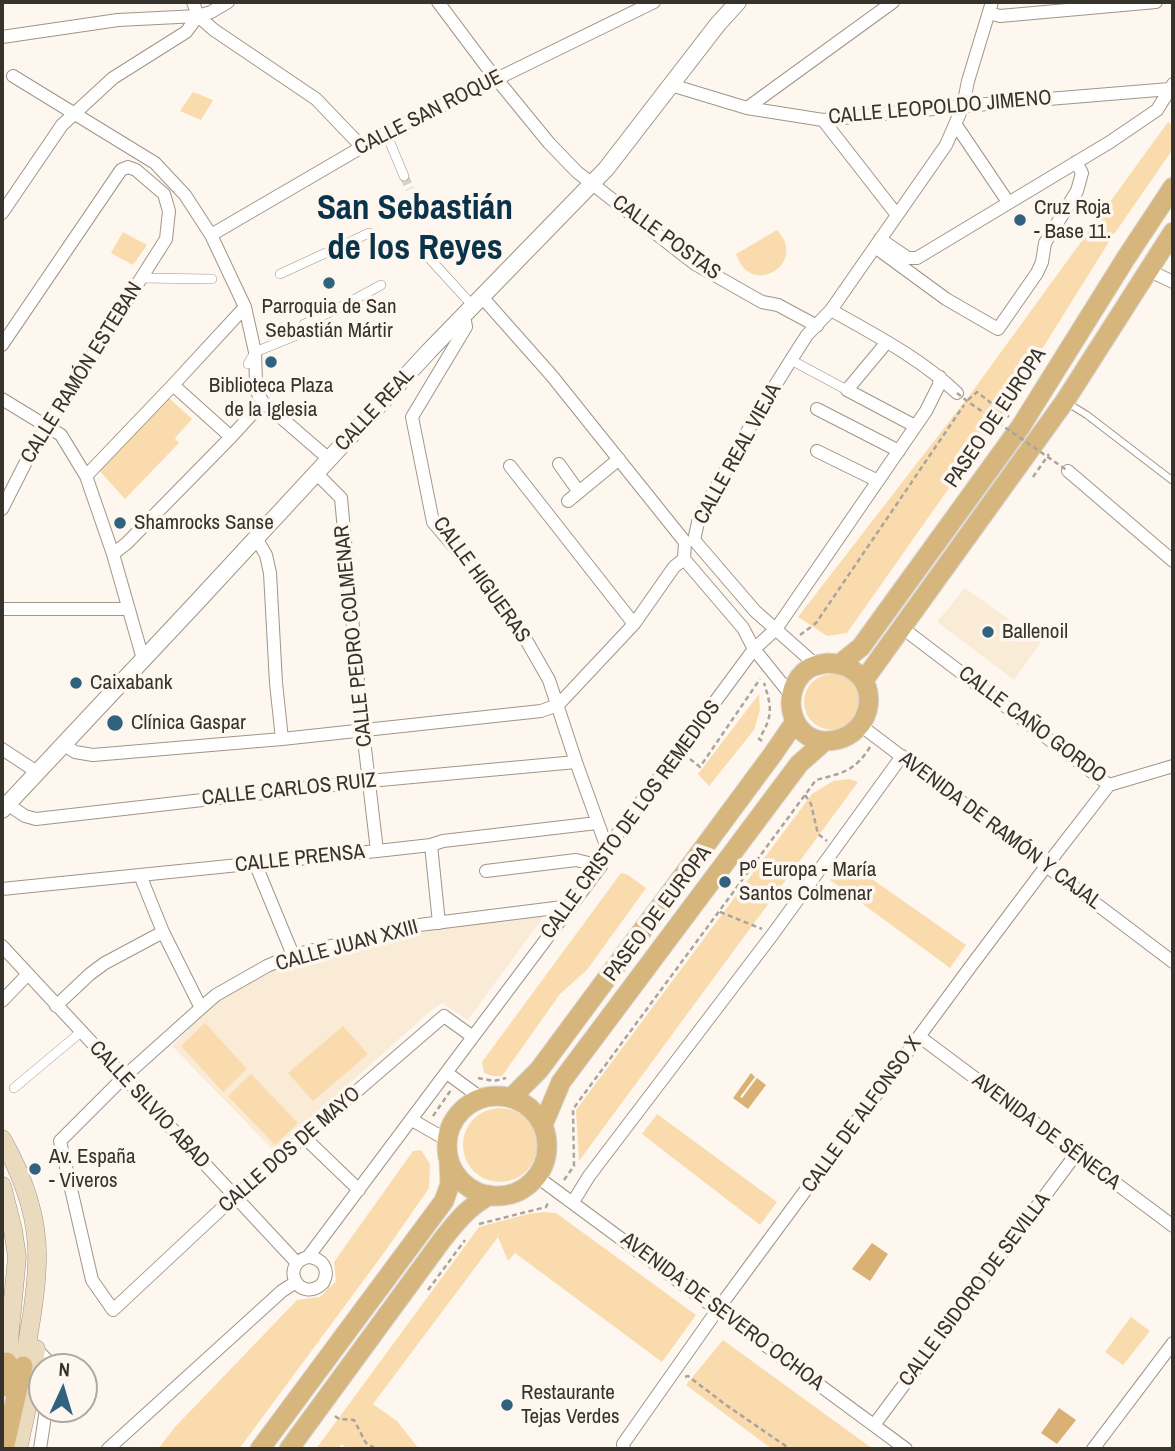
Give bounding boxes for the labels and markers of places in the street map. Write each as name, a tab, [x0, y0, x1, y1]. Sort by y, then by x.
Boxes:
place label: Cruz Roja - Base 11.	[1034, 195, 1111, 245]
marker: Cruz Roja - Base 11.	[1012, 212, 1028, 228]
marker: Parroquia de San Sebastián Mártir	[321, 275, 337, 291]
place label: Parroquia de San Sebastián Mártir	[262, 294, 396, 344]
marker: Biblioteca Plaza de la Iglesia	[263, 354, 279, 370]
place label: Biblioteca Plaza de la Iglesia	[209, 373, 333, 423]
place label: Shamrocks Sanse	[134, 510, 274, 536]
marker: Shamrocks Sanse	[112, 515, 128, 531]
place label: Ballenoil	[1002, 619, 1068, 645]
marker: Ballenoil	[980, 624, 996, 640]
place label: Caixabank	[90, 670, 172, 696]
marker: Caixabank	[68, 675, 84, 691]
place label: Clínica Gaspar	[131, 710, 246, 736]
marker: Clínica Gaspar	[105, 713, 125, 733]
place label: Pº Europa - María Santos Colmenar	[739, 857, 876, 907]
marker: Pº Europa - María Santos Colmenar	[717, 874, 733, 890]
place label: Av. España - Viveros	[49, 1144, 136, 1194]
marker: Av. España - Viveros	[27, 1161, 43, 1177]
place label: Restaurante Tejas Verdes	[521, 1380, 620, 1430]
marker: Restaurante Tejas Verdes	[499, 1397, 515, 1413]

